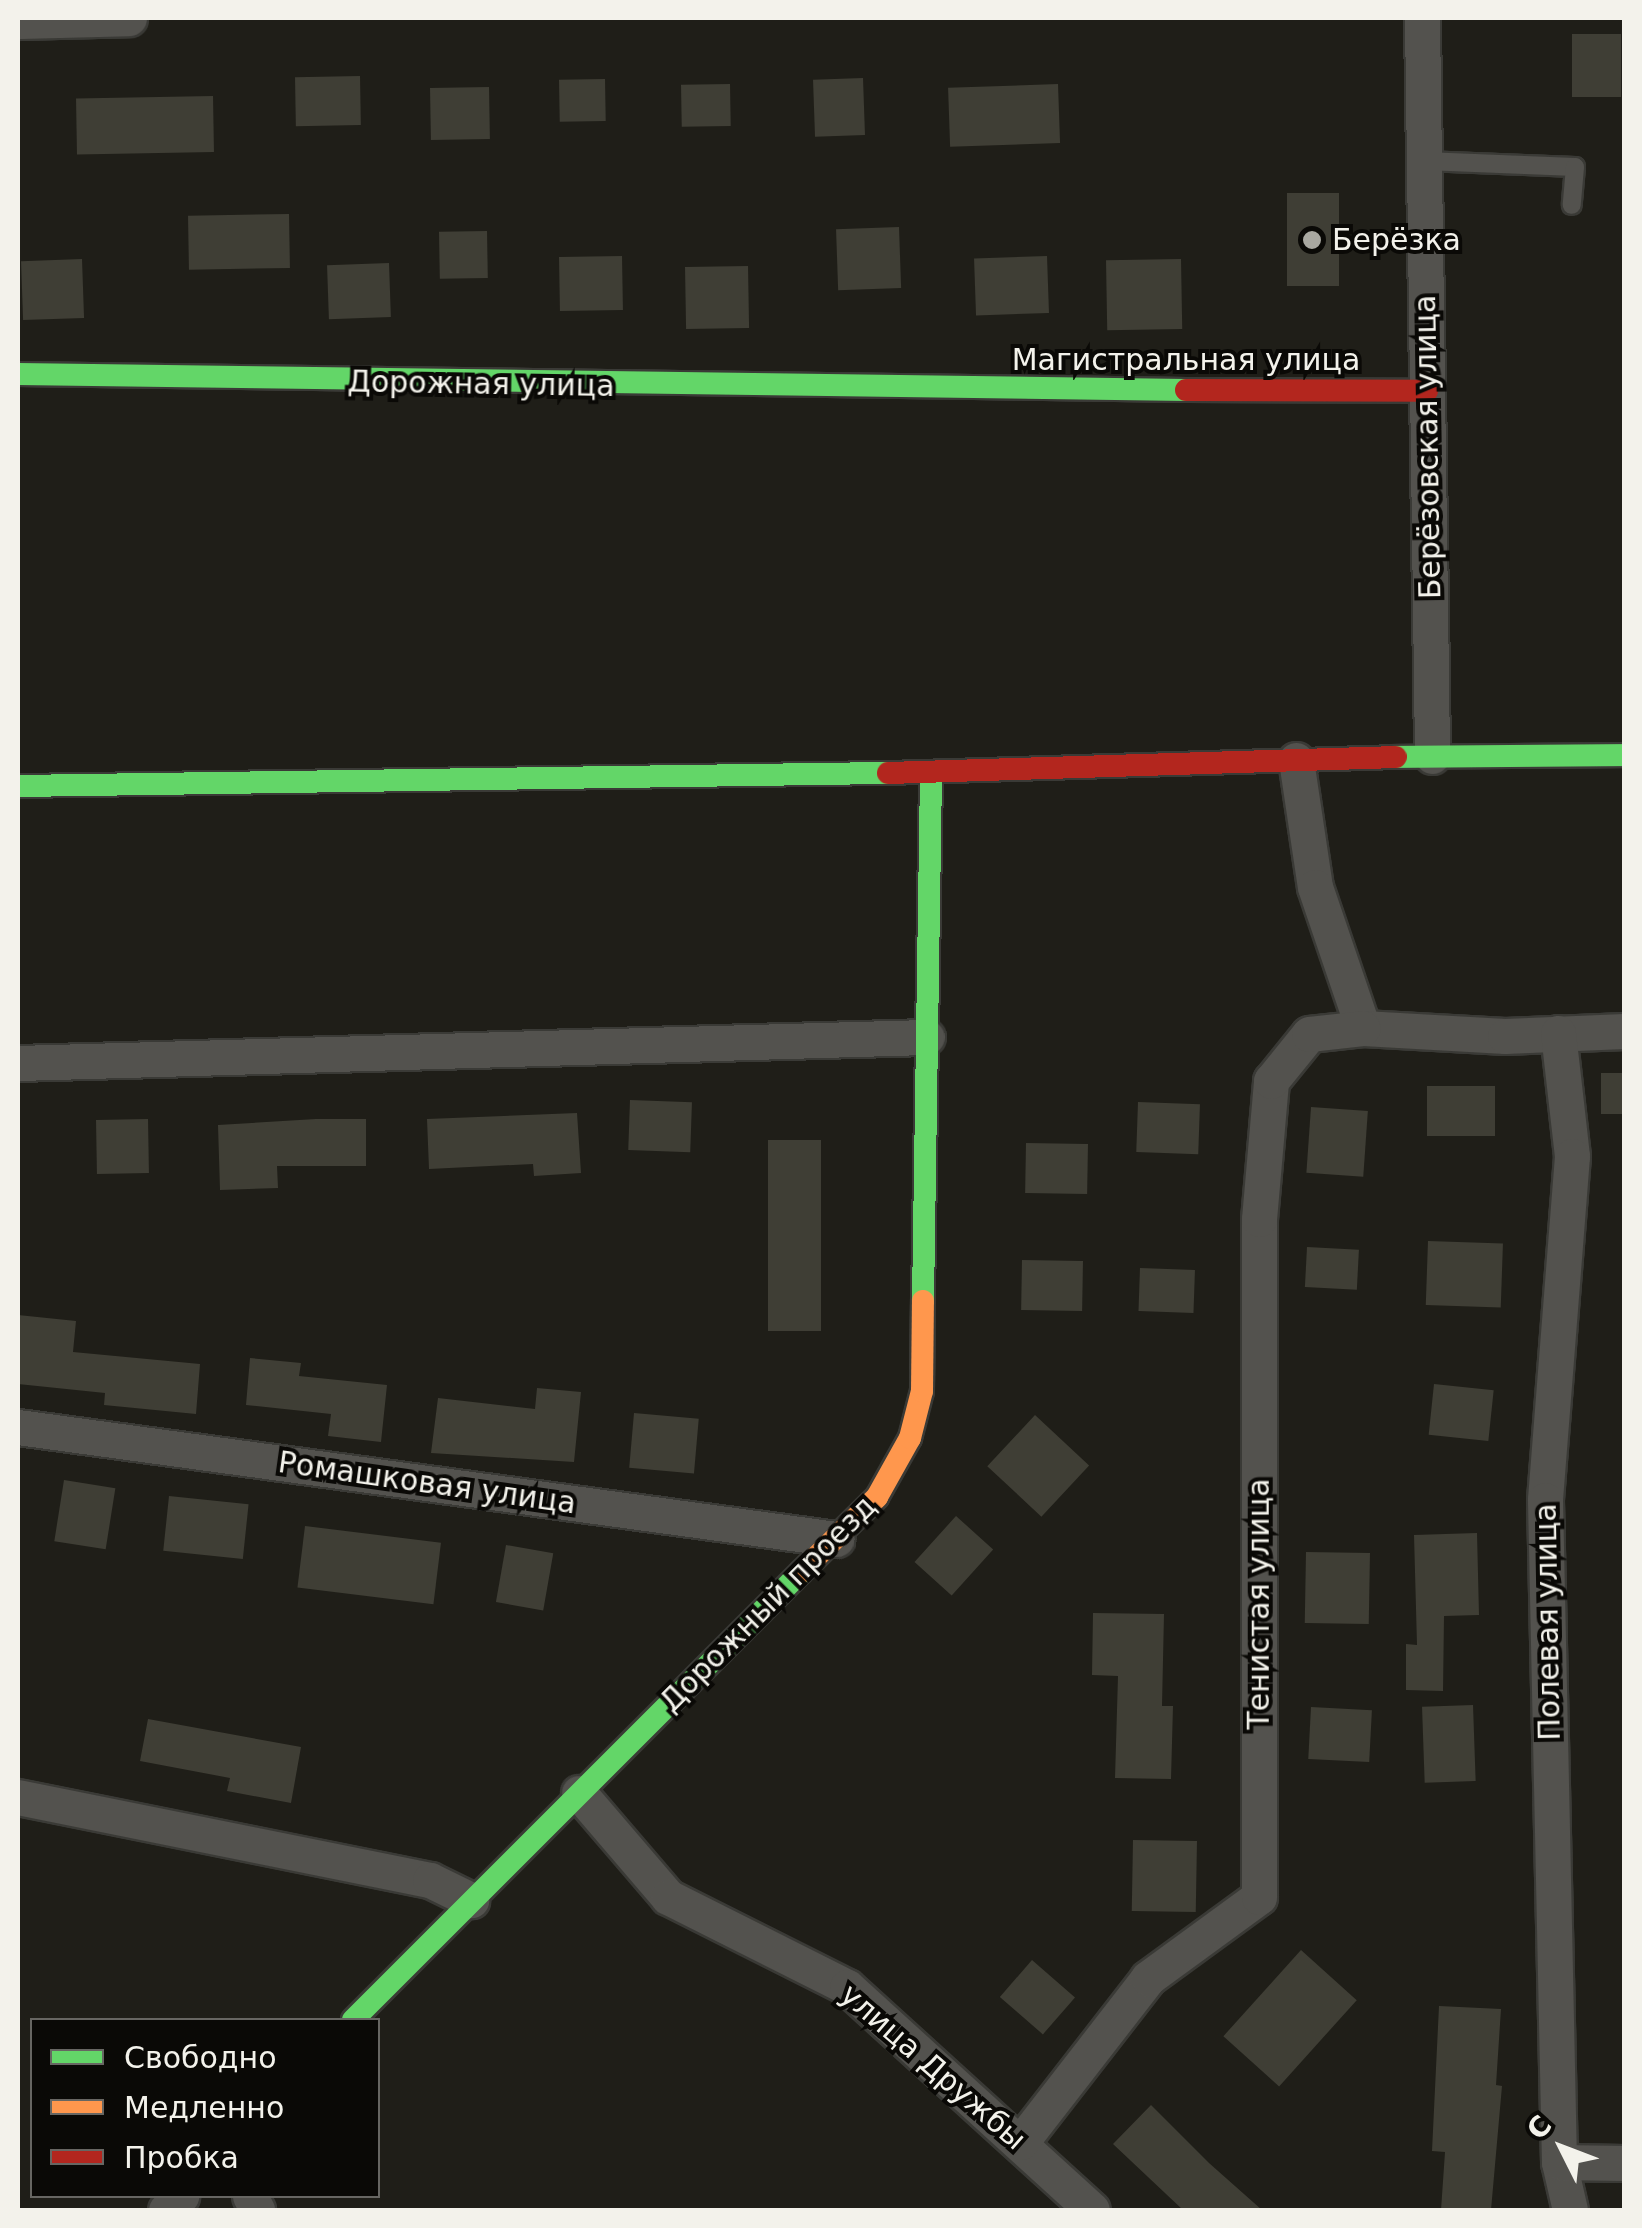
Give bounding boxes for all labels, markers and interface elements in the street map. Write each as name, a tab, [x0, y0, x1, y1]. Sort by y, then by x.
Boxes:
place label: Берёзка	[1332, 222, 1461, 258]
marker: Берёзка	[1301, 229, 1323, 251]
street label: Берёзовская улица	[1407, 295, 1449, 599]
street label: Магистральная улица	[1012, 342, 1360, 378]
street label: Дорожная улица	[347, 364, 615, 404]
street label: Ромашковая улица	[276, 1444, 578, 1522]
street label: Тенистая улица	[1241, 1478, 1277, 1730]
street label: Дорожный проезд	[652, 1488, 884, 1720]
street label: Полевая улица	[1528, 1503, 1568, 1741]
street label: улица Дружбы	[833, 1977, 1033, 2157]
legend	[30, 2018, 380, 2198]
text: Свободно	[124, 2040, 277, 2075]
text: Медленно	[124, 2090, 284, 2125]
north arrow	[1512, 2098, 1612, 2198]
text: С	[1520, 2109, 1558, 2146]
text: Пробка	[124, 2140, 239, 2175]

